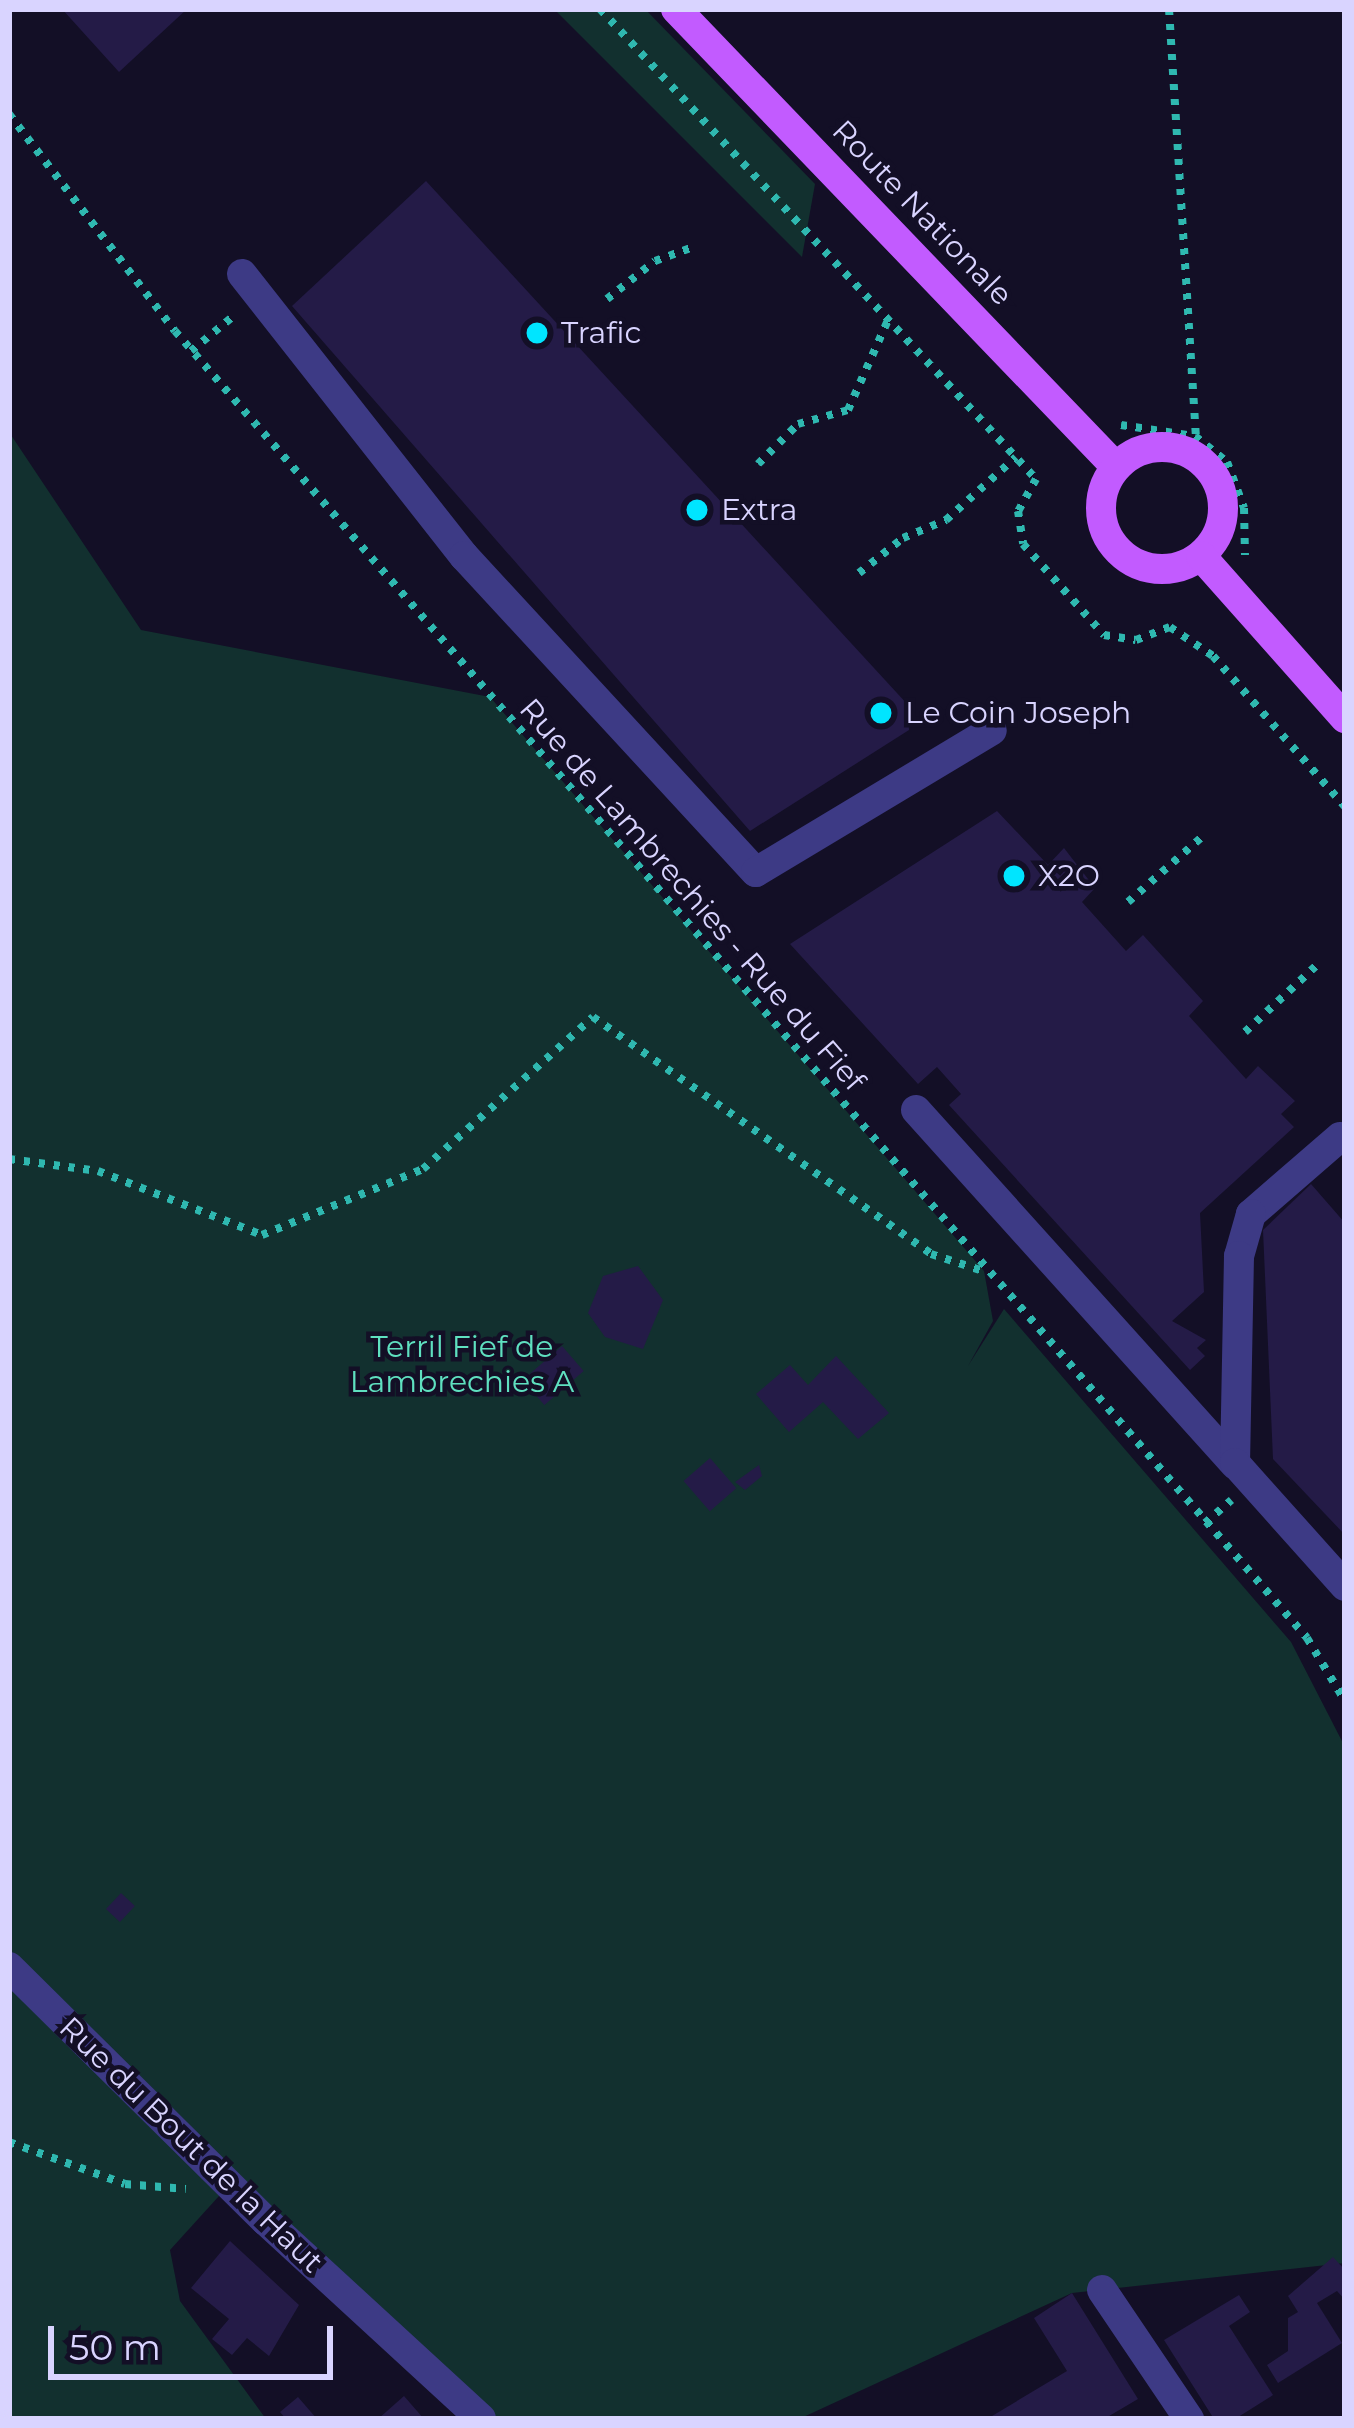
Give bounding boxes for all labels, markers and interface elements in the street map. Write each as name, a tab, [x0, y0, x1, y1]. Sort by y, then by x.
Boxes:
street label: Route Nationale	[824, 113, 1020, 313]
place label: Trafic	[561, 315, 641, 351]
marker: Trafic	[524, 320, 550, 346]
place label: Extra	[721, 492, 797, 528]
marker: Extra	[684, 497, 710, 523]
street label: Rue de Lambrechies - Rue du Fief	[512, 692, 872, 1098]
place label: Le Coin Joseph	[905, 695, 1131, 731]
marker: Le Coin Joseph	[868, 700, 894, 726]
place label: X2O	[1038, 858, 1100, 894]
marker: X2O	[1001, 863, 1027, 889]
park label: Terril Fief de Lambrechies A	[350, 1329, 574, 1400]
street label: Rue du Bout de la Haut	[52, 2010, 330, 2280]
scale bar	[54, 2302, 339, 2376]
text: 50 m	[69, 2325, 161, 2369]

